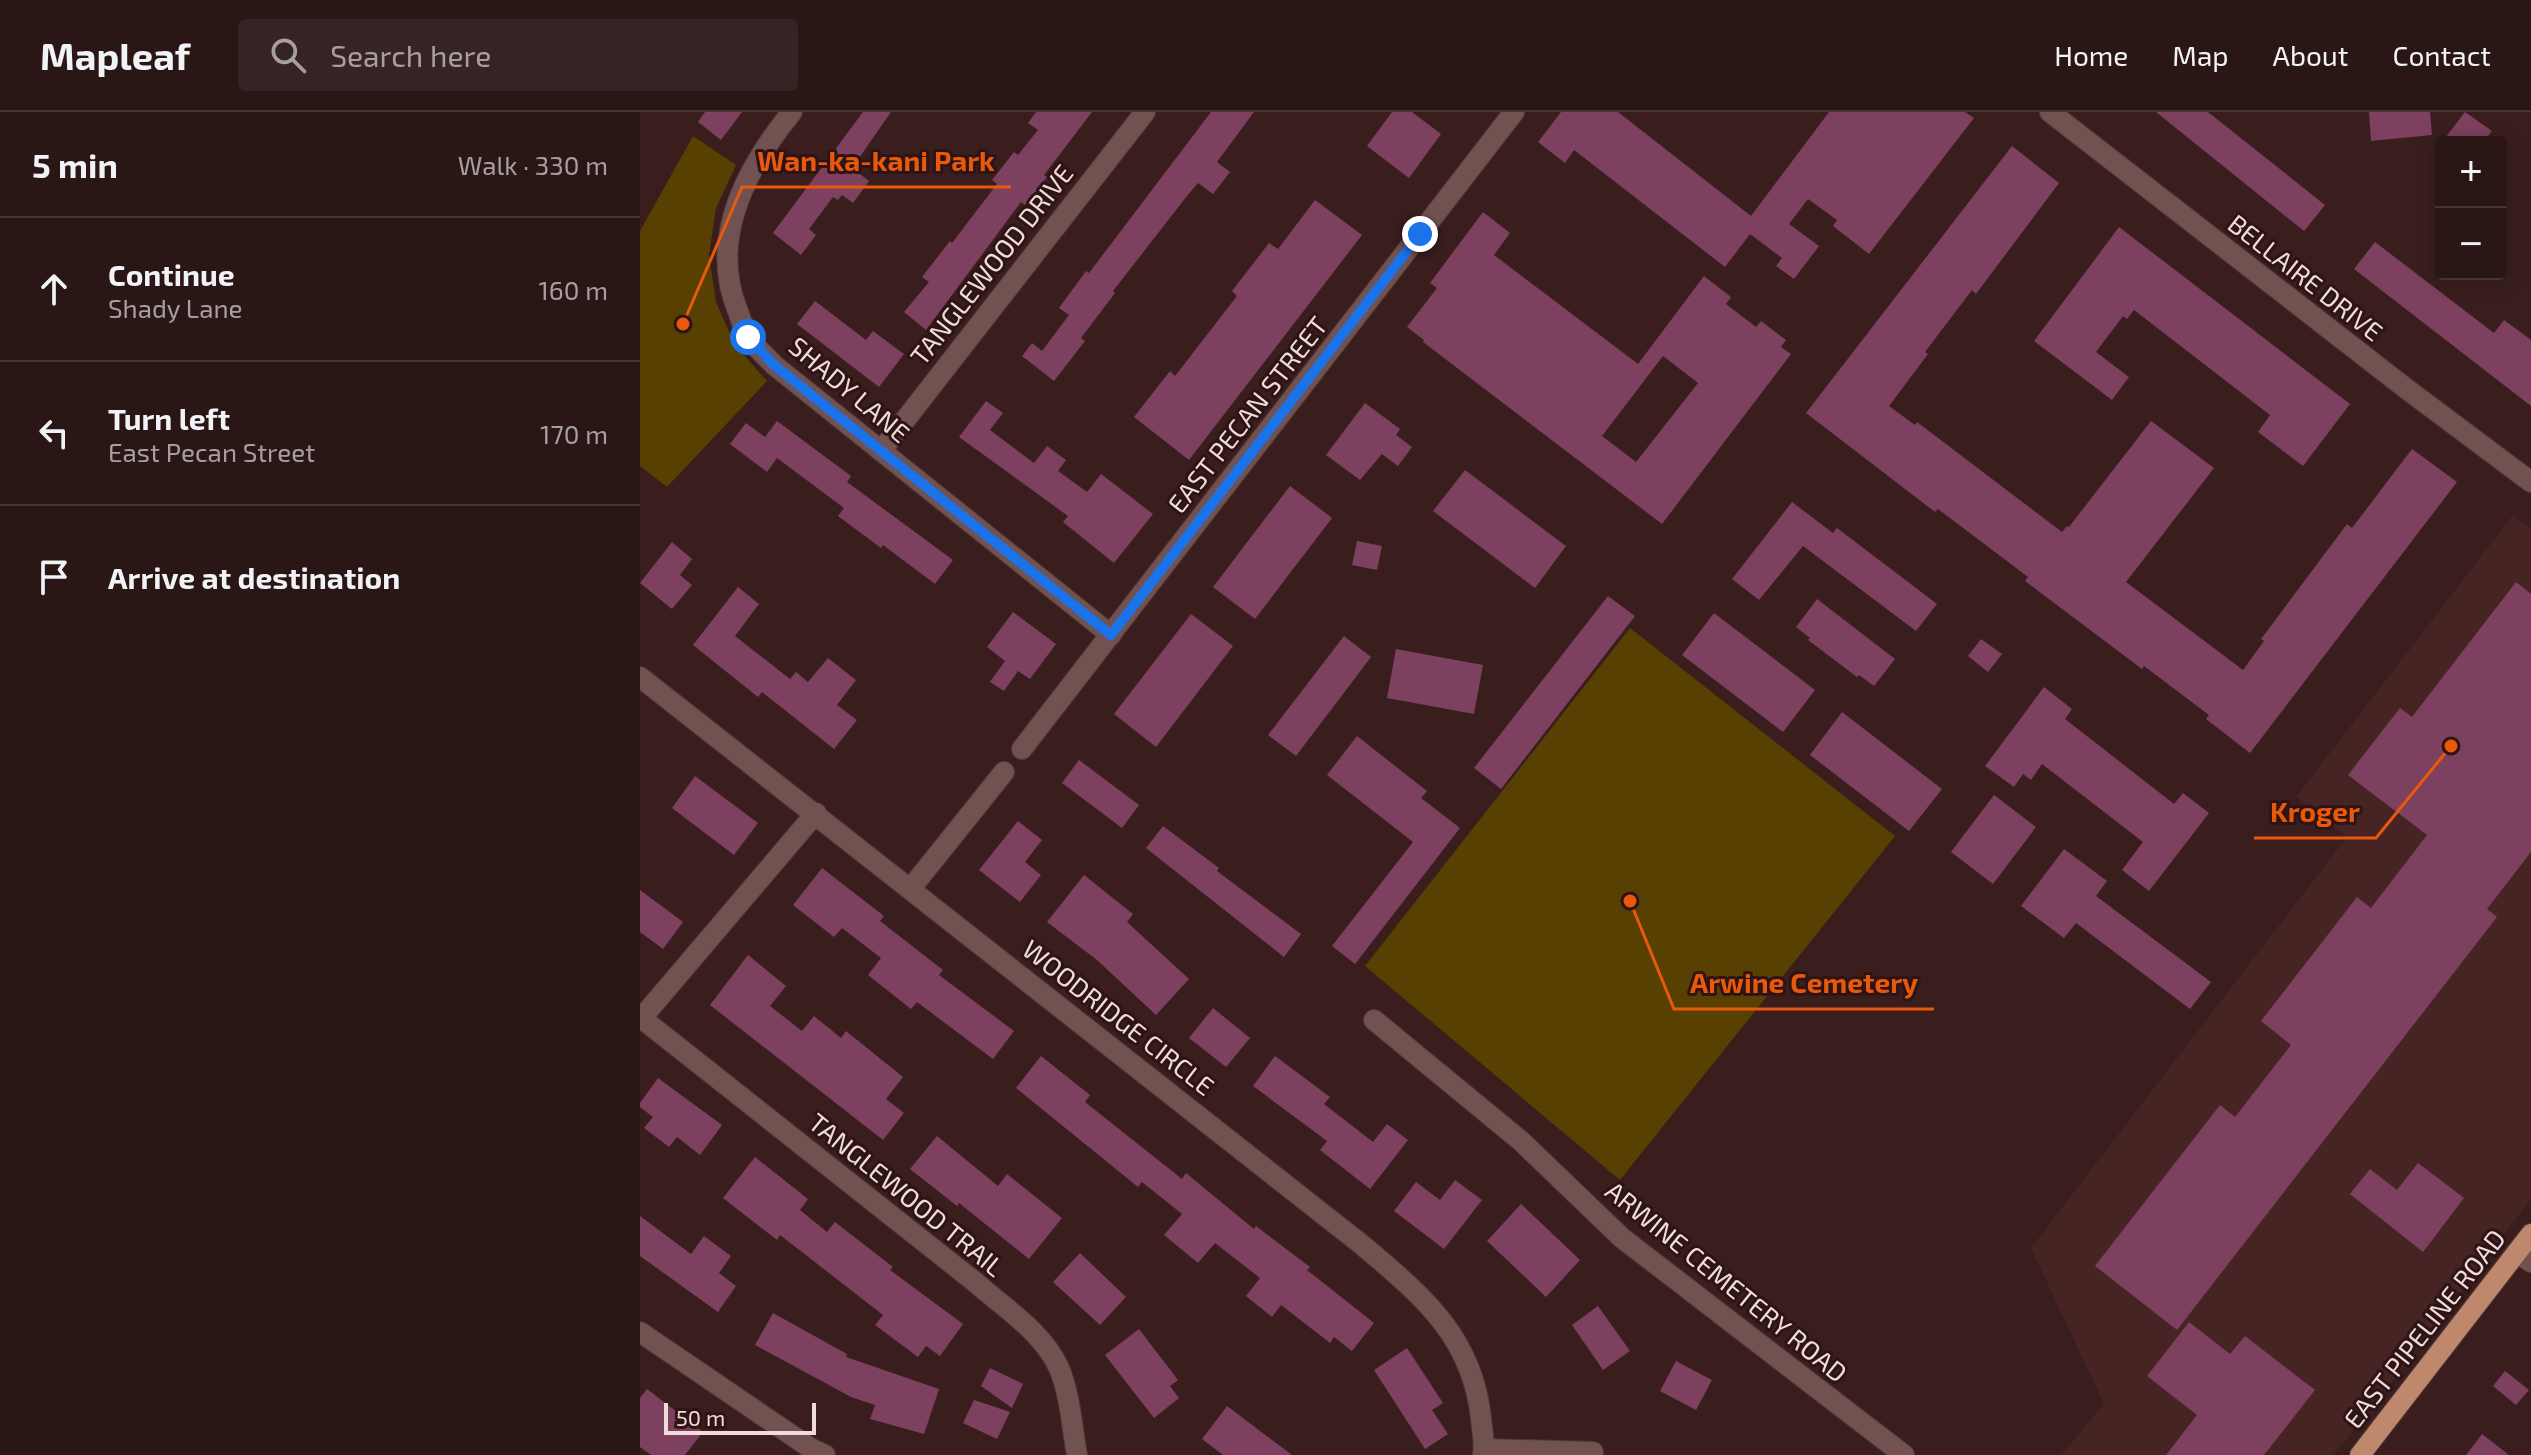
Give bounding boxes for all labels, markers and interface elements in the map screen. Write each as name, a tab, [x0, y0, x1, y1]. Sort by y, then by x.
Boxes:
search box	[238, 19, 798, 91]
text: Mapleaf	[40, 32, 190, 78]
icon: search	[266, 33, 310, 77]
text: Search here	[330, 37, 491, 73]
text: Home	[2054, 38, 2128, 72]
text: Map	[2172, 38, 2229, 72]
text: About	[2273, 38, 2348, 72]
text: Contact	[2392, 38, 2491, 72]
callout: Wan-ka-kani Park	[742, 135, 1011, 187]
map controls	[2435, 136, 2507, 280]
button: +	[2435, 136, 2507, 208]
text: Wan-ka-kani Park	[757, 143, 995, 177]
text: 5 min	[32, 144, 118, 185]
text: Walk · 330 m	[458, 149, 608, 180]
street label: TANGLEWOOD DRIVE	[903, 158, 1079, 370]
street label: BELLAIRE DRIVE	[2223, 207, 2389, 347]
button: −	[2435, 208, 2507, 280]
route end	[1402, 216, 1438, 252]
text: Continue	[108, 256, 235, 292]
icon: ahead	[32, 267, 76, 311]
text: 160 m	[539, 274, 608, 305]
text: Shady Lane	[108, 292, 243, 323]
street label: EAST PECAN STREET	[1161, 310, 1333, 518]
route start	[730, 319, 766, 355]
street label: SHADY LANE	[784, 330, 916, 448]
text: Turn left	[108, 400, 230, 436]
icon: left	[32, 411, 76, 455]
text: 170 m	[540, 418, 608, 449]
text: East Pecan Street	[108, 436, 315, 467]
icon: arrive	[32, 555, 76, 599]
text: Arrive at destination	[108, 559, 400, 595]
callout: Kroger	[2254, 786, 2376, 838]
text: Kroger	[2270, 794, 2360, 828]
street label: WOODRIDGE CIRCLE	[1017, 933, 1221, 1101]
callout: Arwine Cemetery	[1674, 957, 1934, 1009]
text: Arwine Cemetery	[1690, 965, 1918, 999]
street label: TANGLEWOOD TRAIL	[803, 1106, 1011, 1282]
street label: ARWINE CEMETERY ROAD	[1600, 1174, 1854, 1388]
street label: EAST PIPELINE ROAD	[2337, 1223, 2511, 1433]
scale bar	[664, 1399, 816, 1435]
text: 50 m	[676, 1404, 725, 1430]

